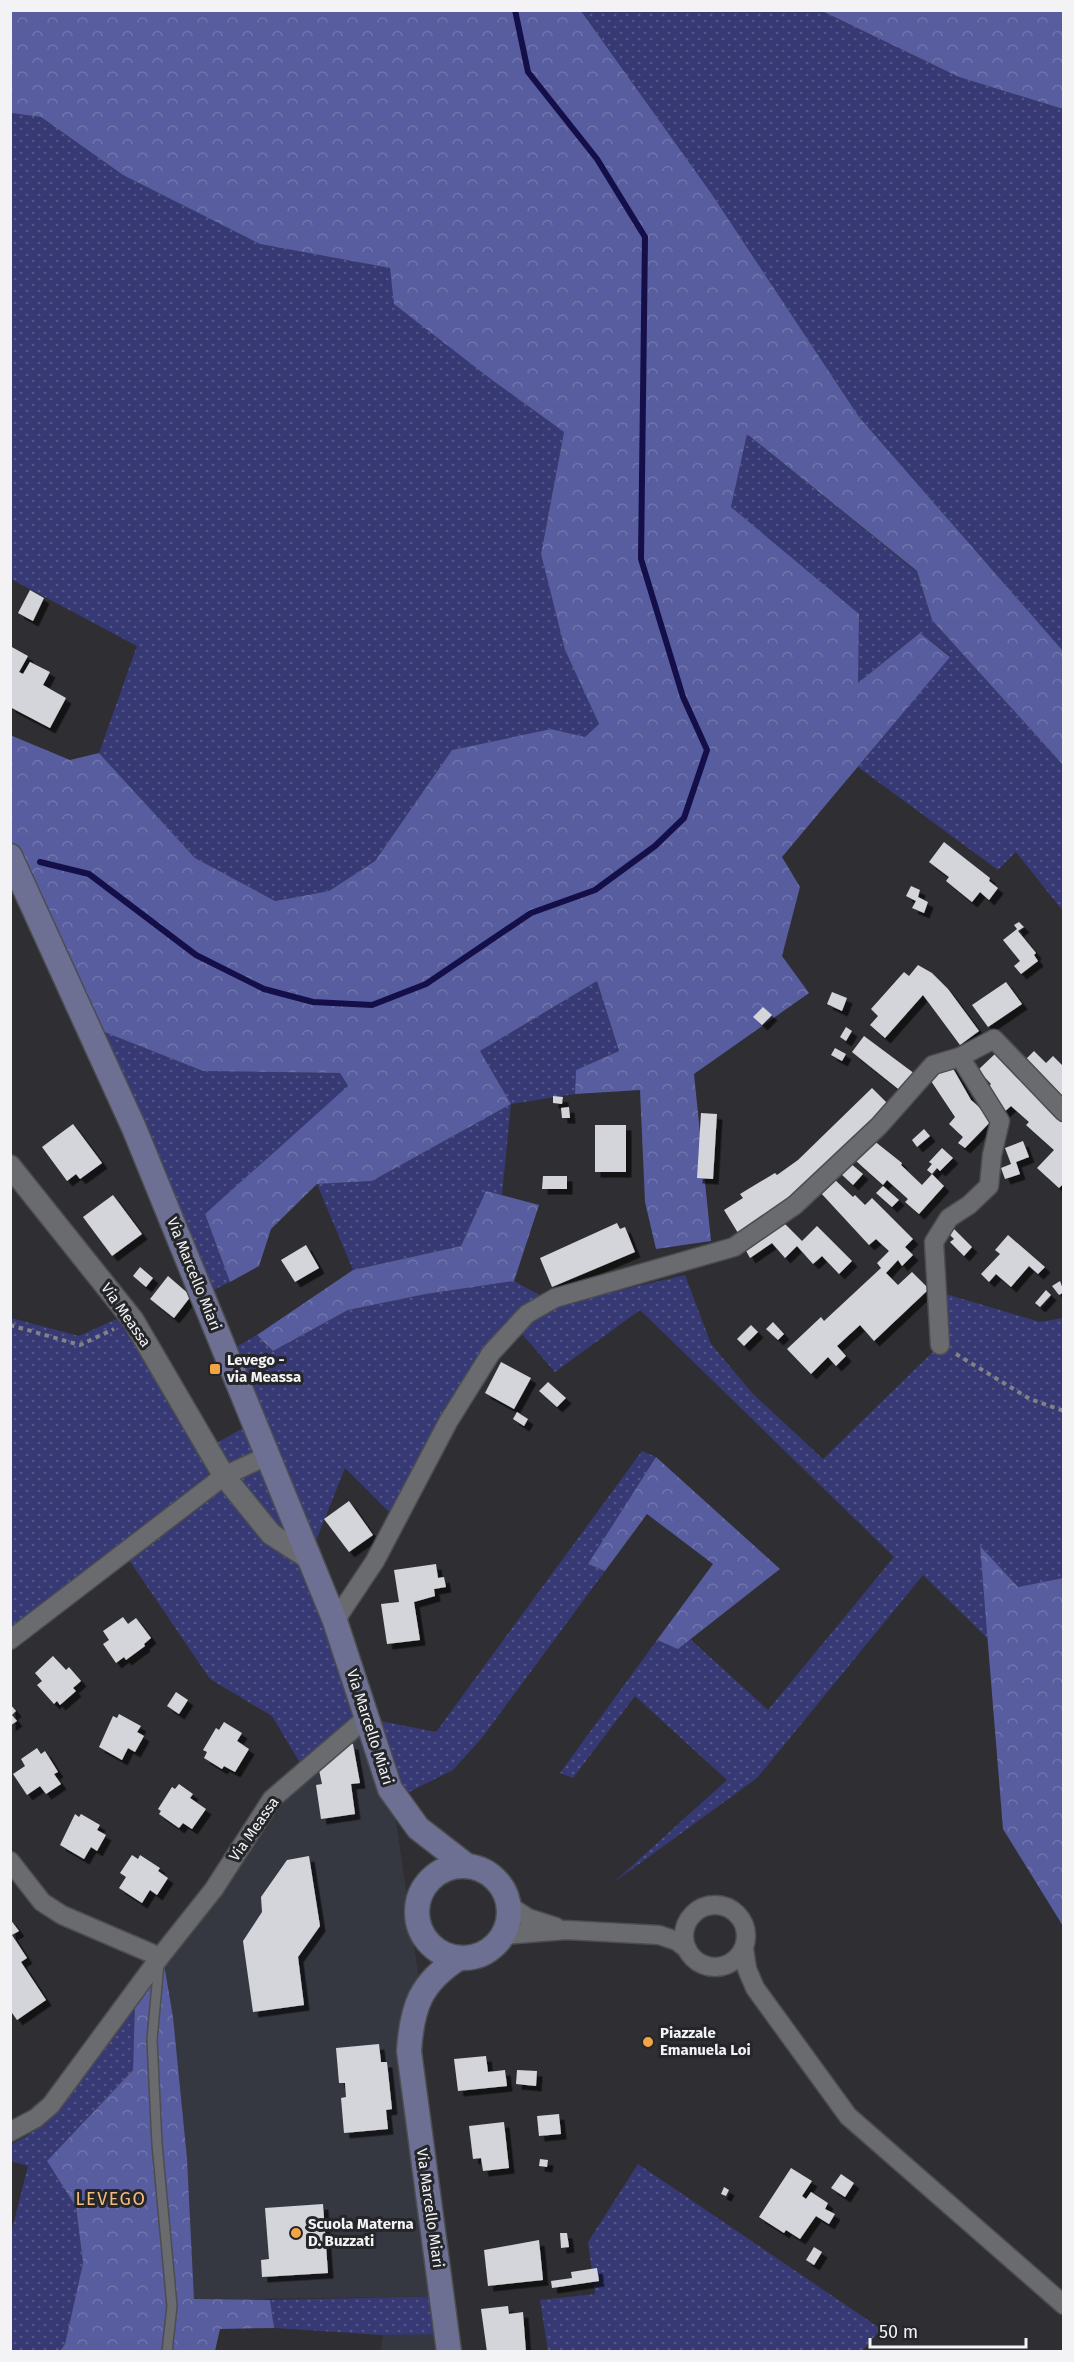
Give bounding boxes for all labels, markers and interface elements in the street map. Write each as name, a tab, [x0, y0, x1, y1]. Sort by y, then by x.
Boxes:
street label: Via Marcello Miari	[163, 1215, 225, 1333]
street label: Via Meassa	[97, 1279, 155, 1351]
place label: Levego - via Meassa	[226, 1351, 301, 1386]
marker: Levego - via Meassa	[208, 1362, 222, 1376]
street label: Via Marcello Miari	[343, 1667, 397, 1787]
street label: Via Meassa	[225, 1793, 283, 1865]
place label: Piazzale Emanuela Loi	[660, 2024, 751, 2059]
marker: Piazzale Emanuela Loi	[641, 2035, 655, 2049]
street label: Via Marcello Miari	[413, 2147, 447, 2269]
district label: LEVEGO	[76, 2188, 146, 2210]
place label: Scuola Materna D. Buzzati	[308, 2215, 414, 2250]
marker: Scuola Materna D. Buzzati	[289, 2226, 303, 2240]
scale bar	[870, 2311, 1026, 2349]
text: 50 m	[879, 2321, 918, 2343]

